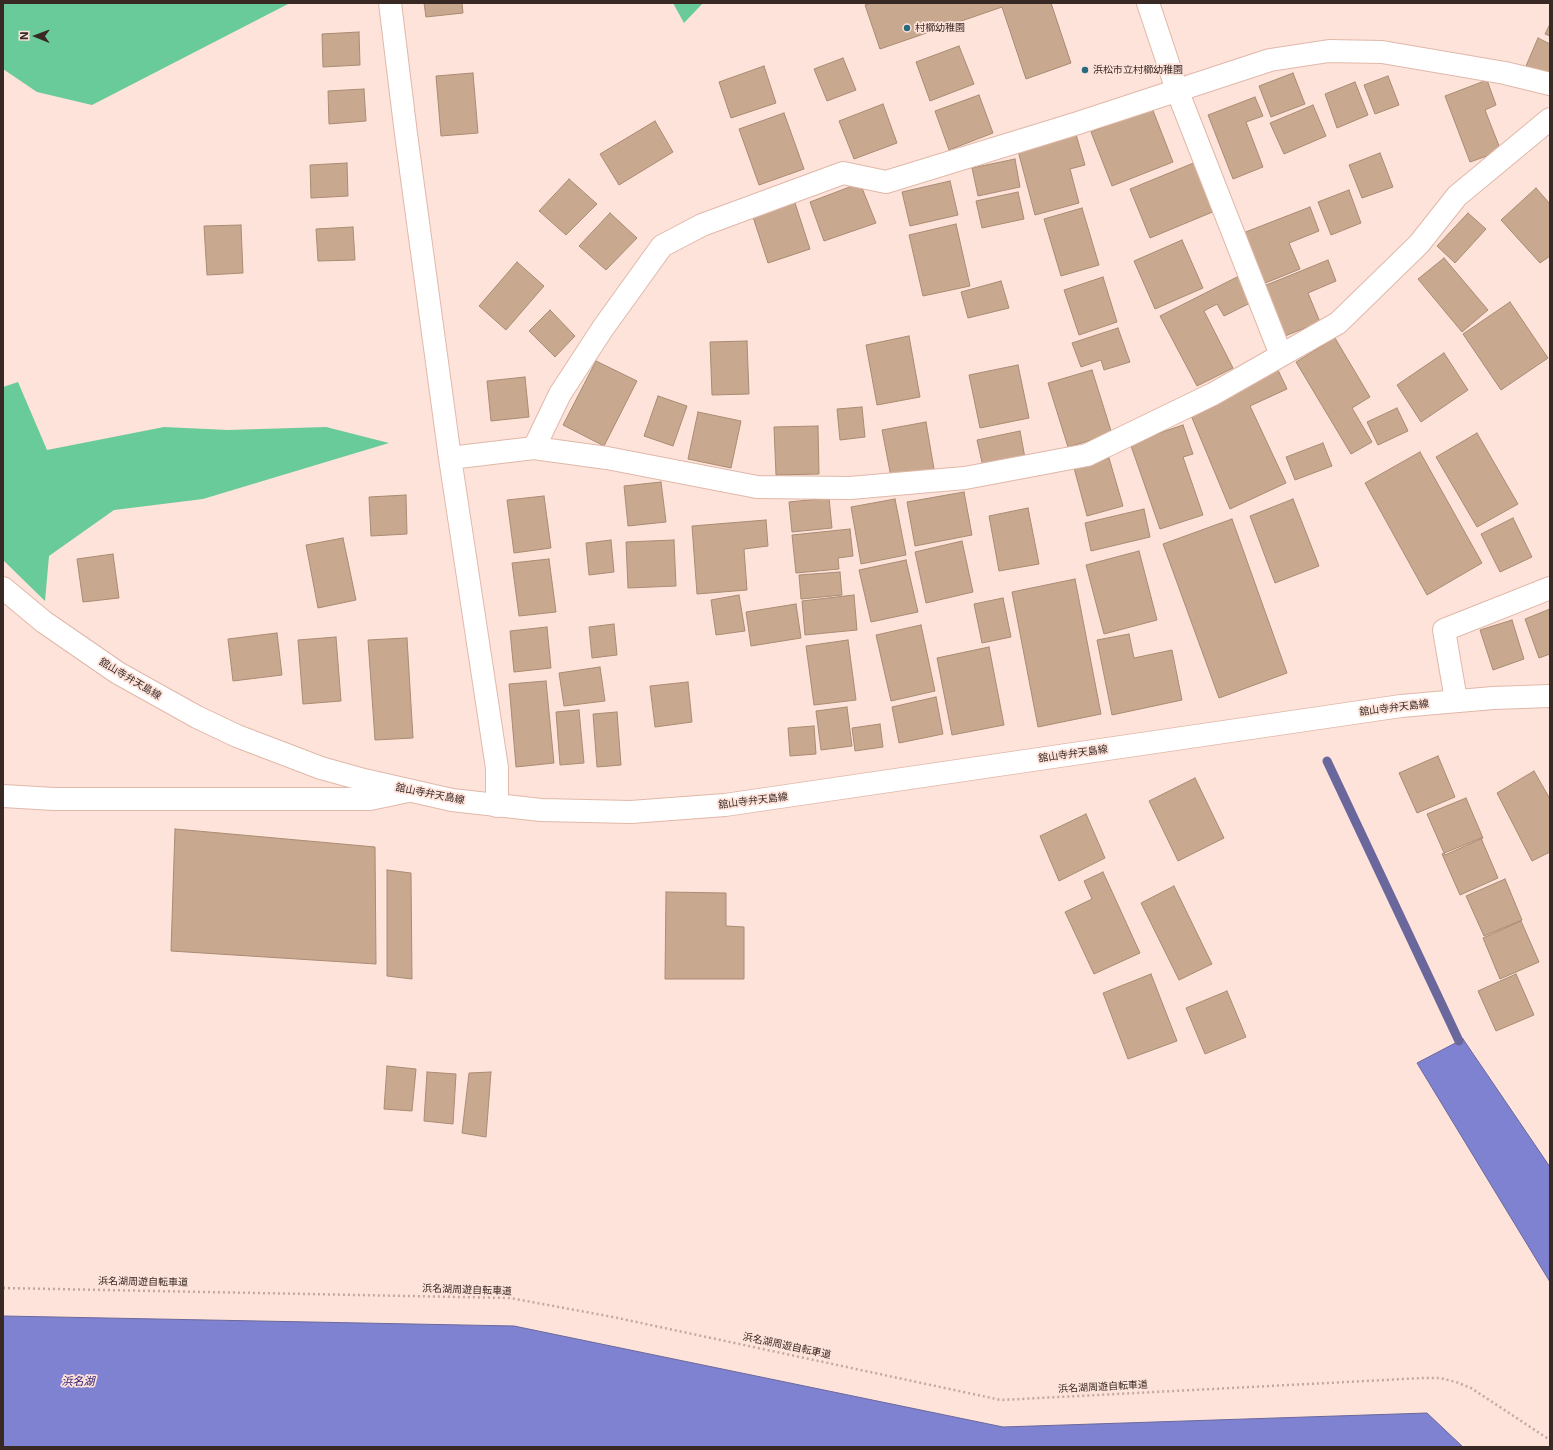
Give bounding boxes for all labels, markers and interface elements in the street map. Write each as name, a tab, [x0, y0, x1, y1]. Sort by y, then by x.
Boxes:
north arrow	[16, 16, 56, 56]
place label: 村櫛幼稚園	[915, 22, 965, 34]
marker: 村櫛幼稚園	[902, 23, 912, 33]
text: N	[17, 31, 31, 40]
place label: 浜松市立村櫛幼稚園	[1093, 64, 1183, 76]
marker: 浜松市立村櫛幼稚園	[1080, 65, 1090, 75]
street label: 舘山寺弁天島線	[97, 656, 163, 702]
street label: 舘山寺弁天島線	[1359, 698, 1429, 718]
street label: 舘山寺弁天島線	[1038, 743, 1108, 765]
street label: 舘山寺弁天島線	[394, 781, 466, 807]
street label: 舘山寺弁天島線	[718, 791, 788, 811]
street label: 浜名湖周遊自転車道	[98, 1275, 188, 1289]
street label: 浜名湖周遊自転車道	[422, 1282, 512, 1298]
street label: 浜名湖周遊自転車道	[742, 1331, 832, 1361]
water label: 浜名湖	[62, 1375, 94, 1389]
street label: 浜名湖周遊自転車道	[1058, 1379, 1148, 1395]

